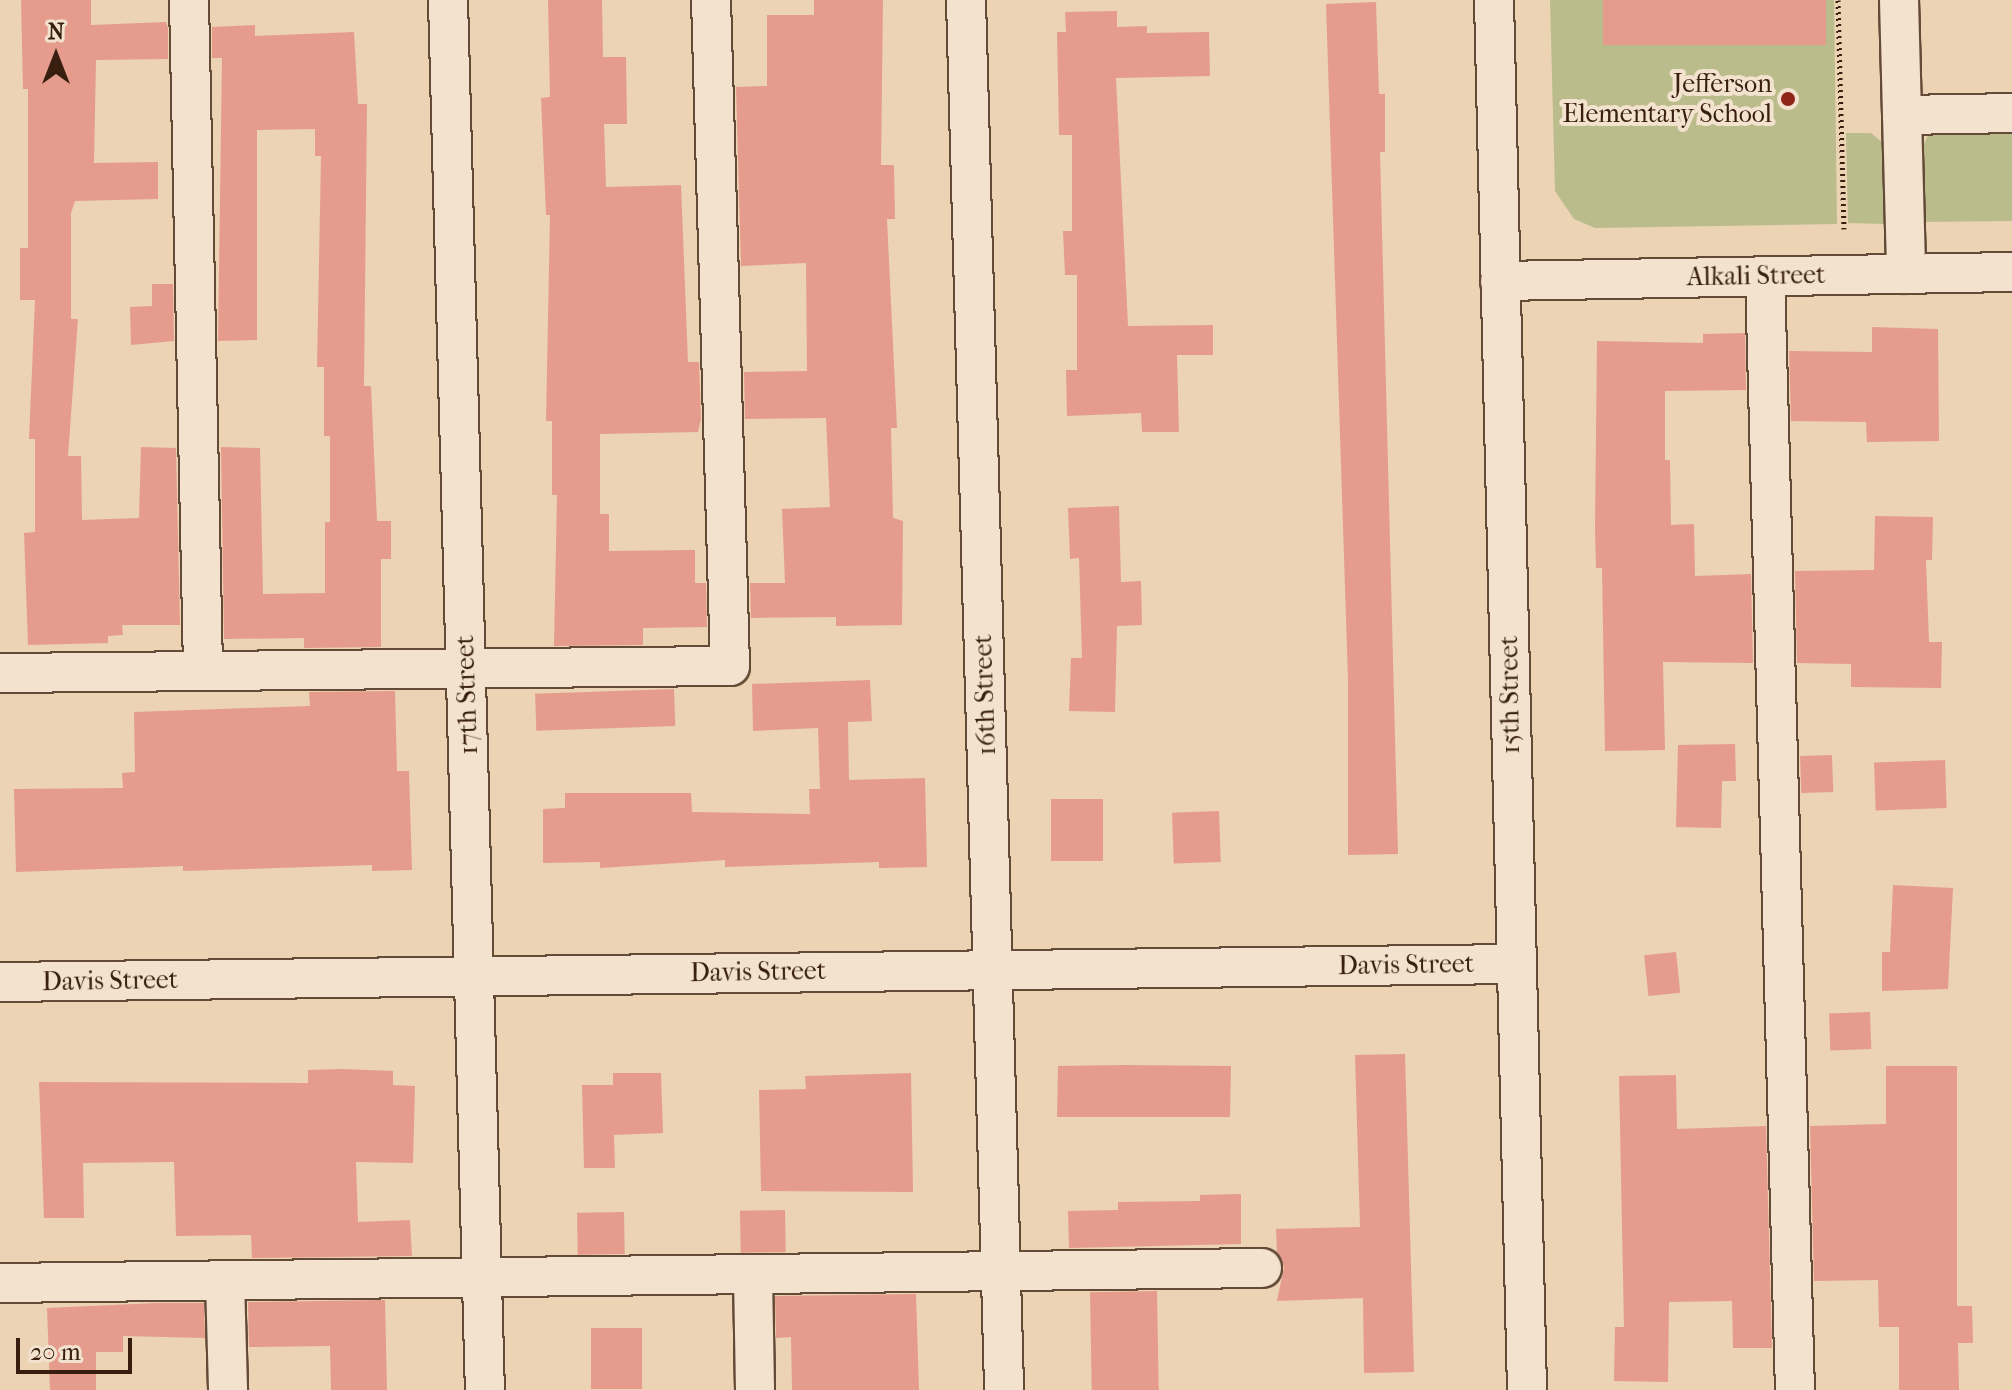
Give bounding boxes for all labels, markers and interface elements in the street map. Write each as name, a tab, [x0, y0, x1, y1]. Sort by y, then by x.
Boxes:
north arrow	[16, 16, 96, 96]
text: N	[48, 19, 64, 45]
place label: Jefferson Elementary School	[1563, 68, 1772, 130]
marker: Jefferson Elementary School	[1779, 90, 1797, 108]
street label: Alkali Street	[1687, 259, 1825, 293]
street label: 16th Street	[967, 634, 1003, 756]
street label: 17th Street	[449, 635, 485, 755]
street label: 15th Street	[1493, 635, 1527, 755]
street label: Davis Street	[1338, 948, 1474, 982]
street label: Davis Street	[690, 955, 826, 989]
street label: Davis Street	[42, 964, 178, 998]
scale bar	[20, 1322, 136, 1372]
text: 20 m	[30, 1338, 81, 1366]

